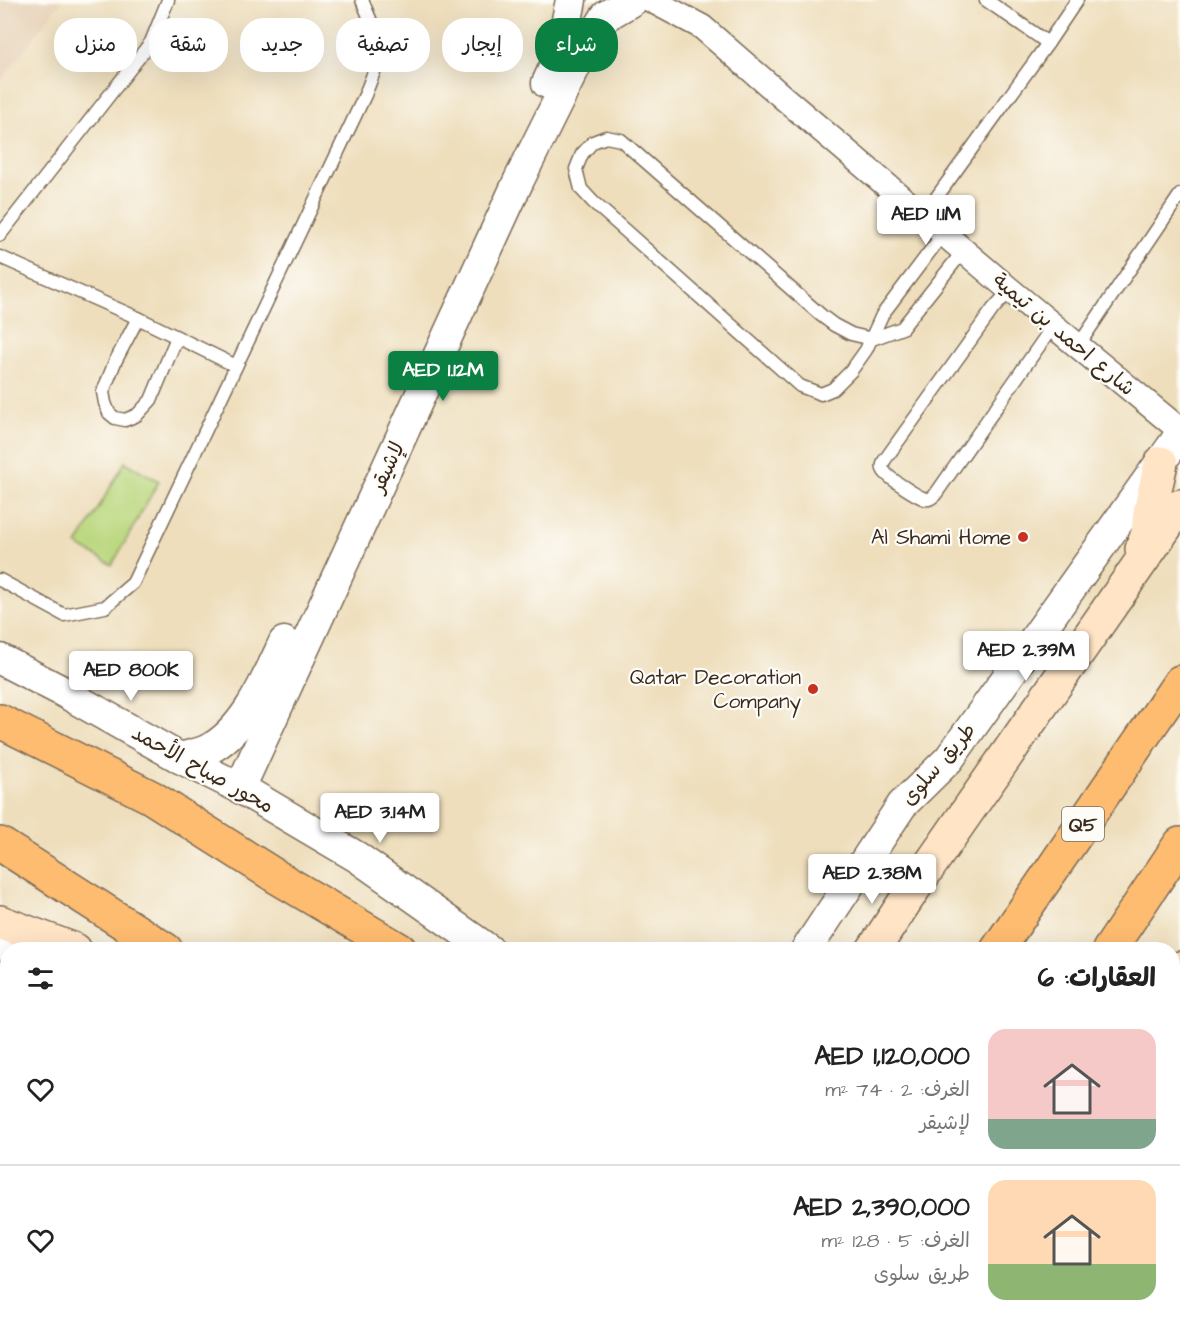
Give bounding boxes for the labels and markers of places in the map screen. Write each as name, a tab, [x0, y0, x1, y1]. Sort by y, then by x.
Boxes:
pin: AED 1.1M	[864, 195, 988, 246]
pin: AED 1.12M	[374, 351, 512, 402]
place label: Al Shami Home	[871, 523, 1011, 552]
marker: Al Shami Home	[1016, 530, 1030, 544]
pin: AED 2.39M	[957, 631, 1095, 682]
pin: AED 800K	[69, 651, 193, 702]
place label: Qatar Decoration Company	[630, 663, 801, 718]
marker: Qatar Decoration Company	[806, 682, 820, 696]
pin: AED 3.14M	[311, 793, 449, 844]
pin: AED 2.38M	[803, 854, 941, 905]

